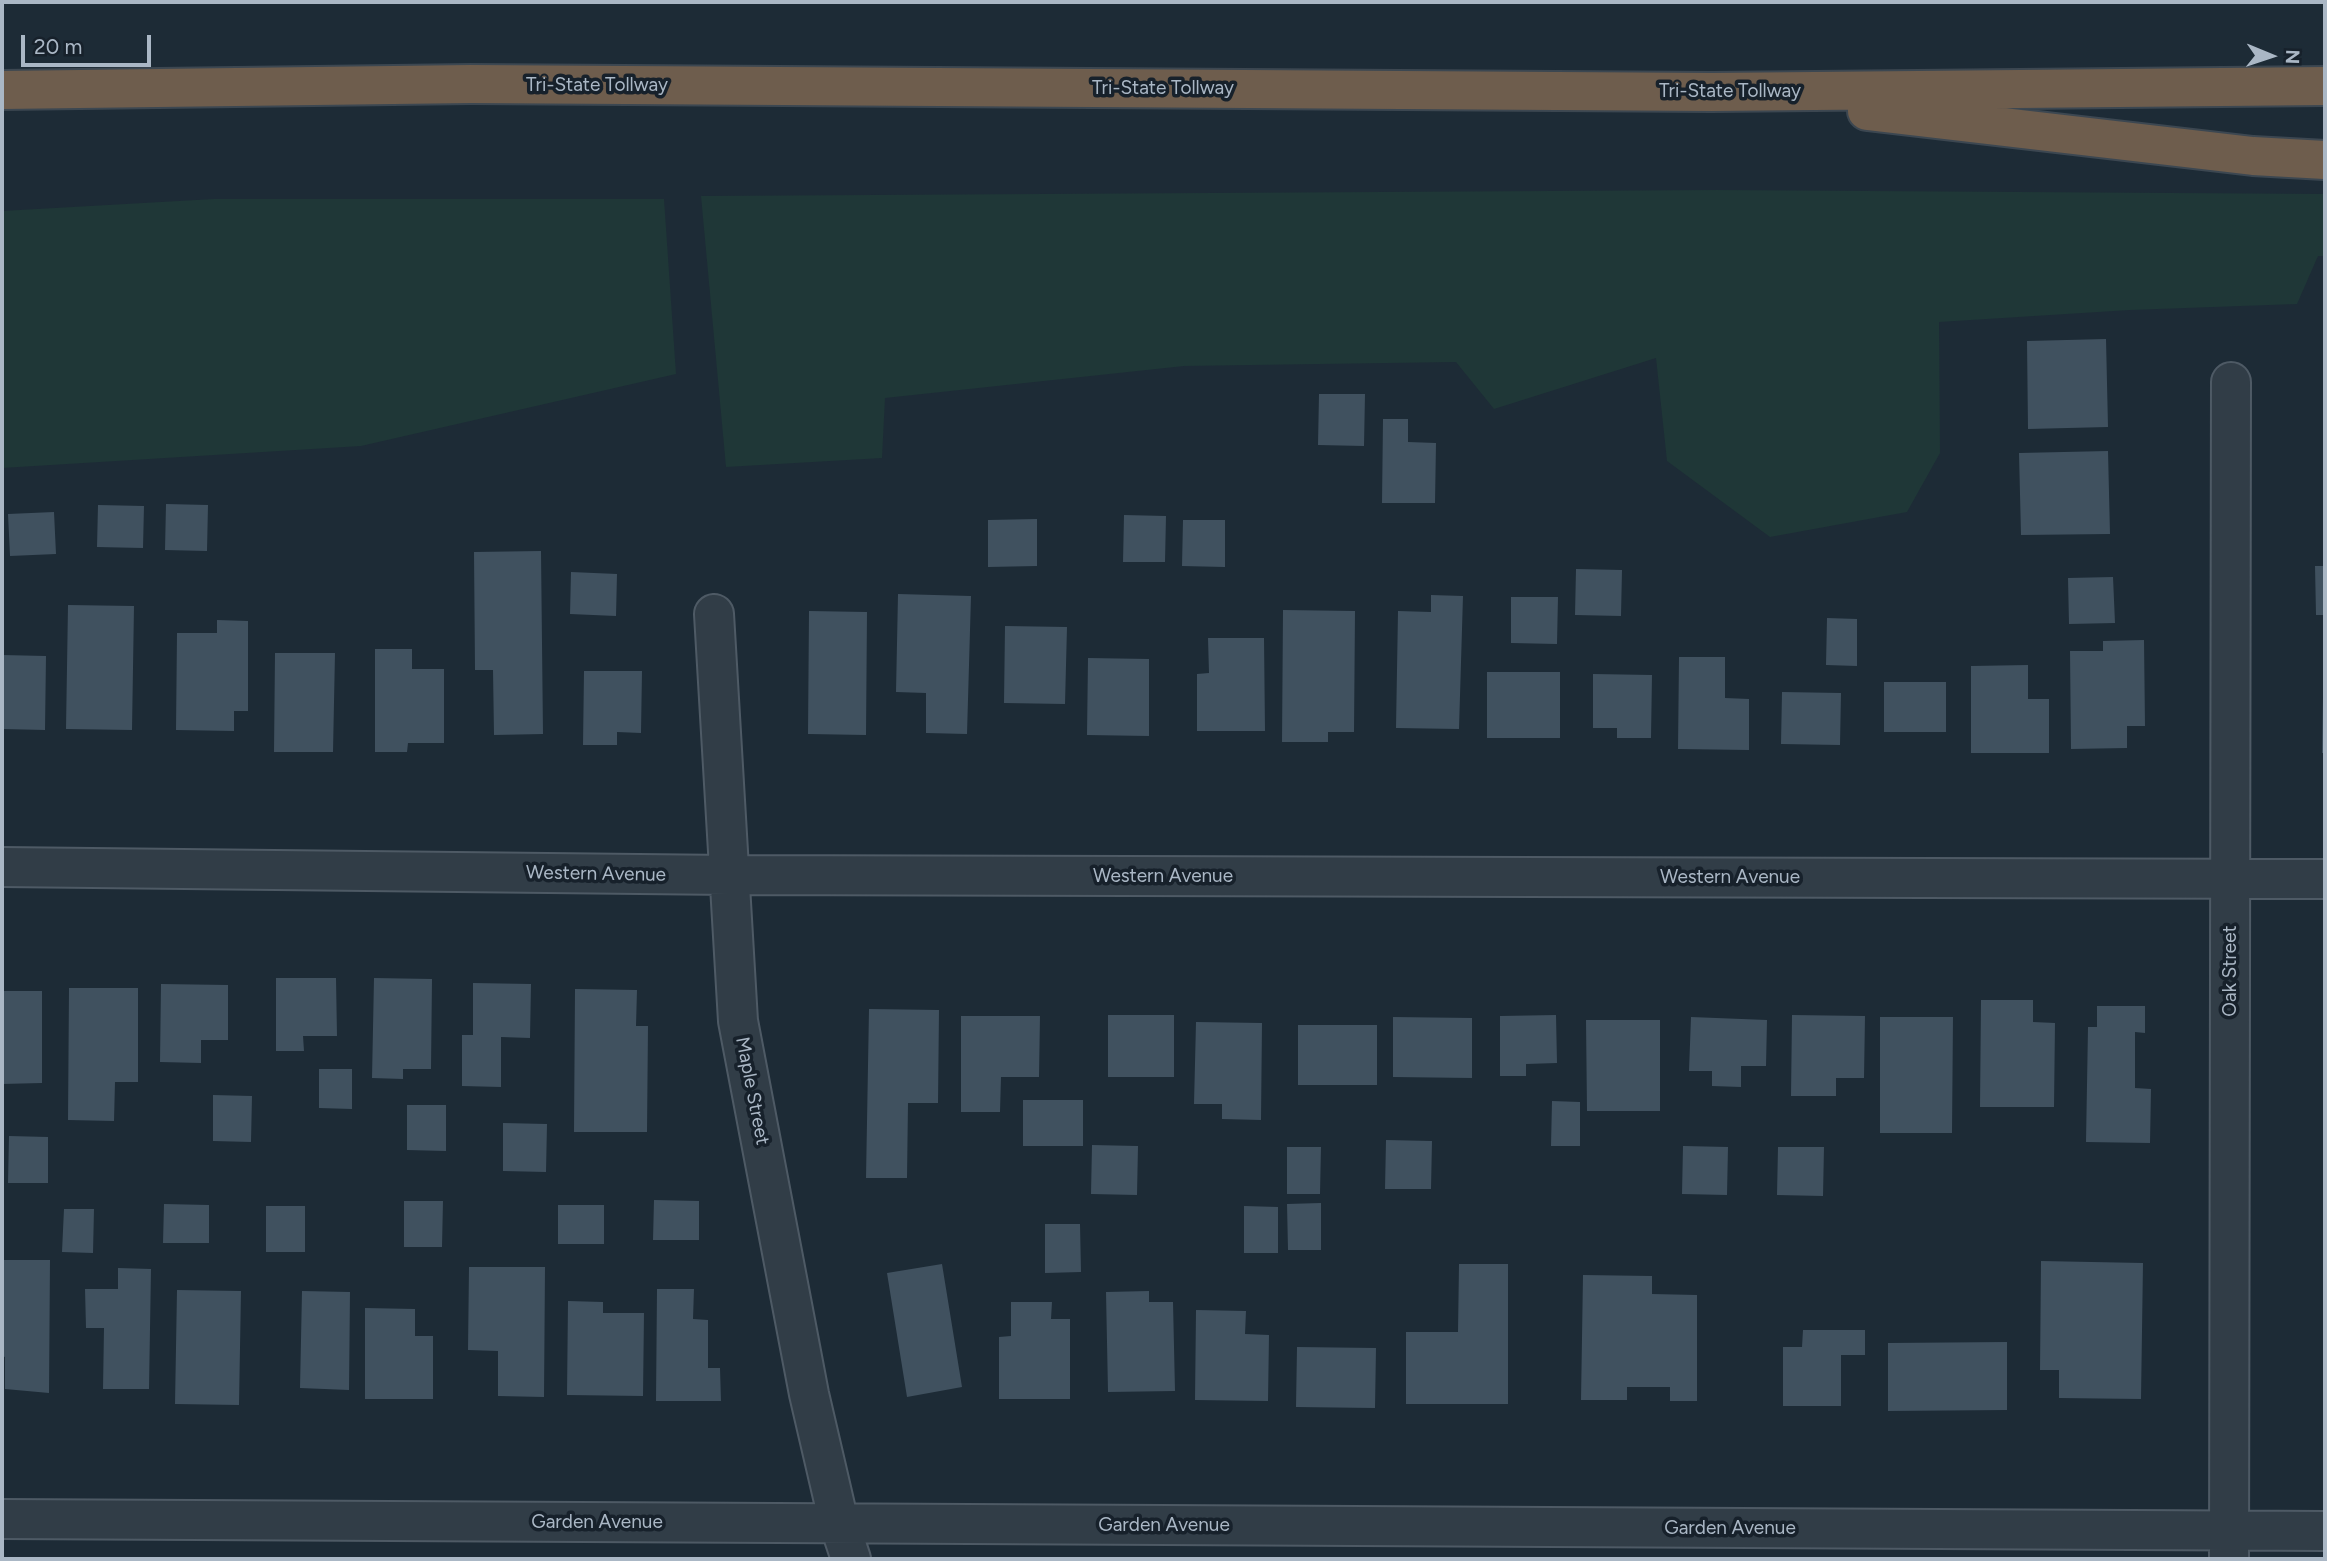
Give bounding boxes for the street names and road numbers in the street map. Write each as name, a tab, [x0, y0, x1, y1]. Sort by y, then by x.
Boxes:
street label: Tri-State Tollway	[526, 74, 668, 96]
street label: Tri-State Tollway	[1092, 77, 1234, 99]
street label: Tri-State Tollway	[1659, 80, 1801, 102]
street label: Western Avenue	[526, 861, 666, 887]
street label: Western Avenue	[1093, 865, 1233, 887]
street label: Western Avenue	[1660, 866, 1800, 888]
street label: Oak Street	[2219, 925, 2241, 1017]
street label: Maple Street	[730, 1035, 774, 1147]
street label: Garden Avenue	[531, 1511, 663, 1533]
street label: Garden Avenue	[1098, 1514, 1230, 1536]
street label: Garden Avenue	[1664, 1517, 1796, 1539]

